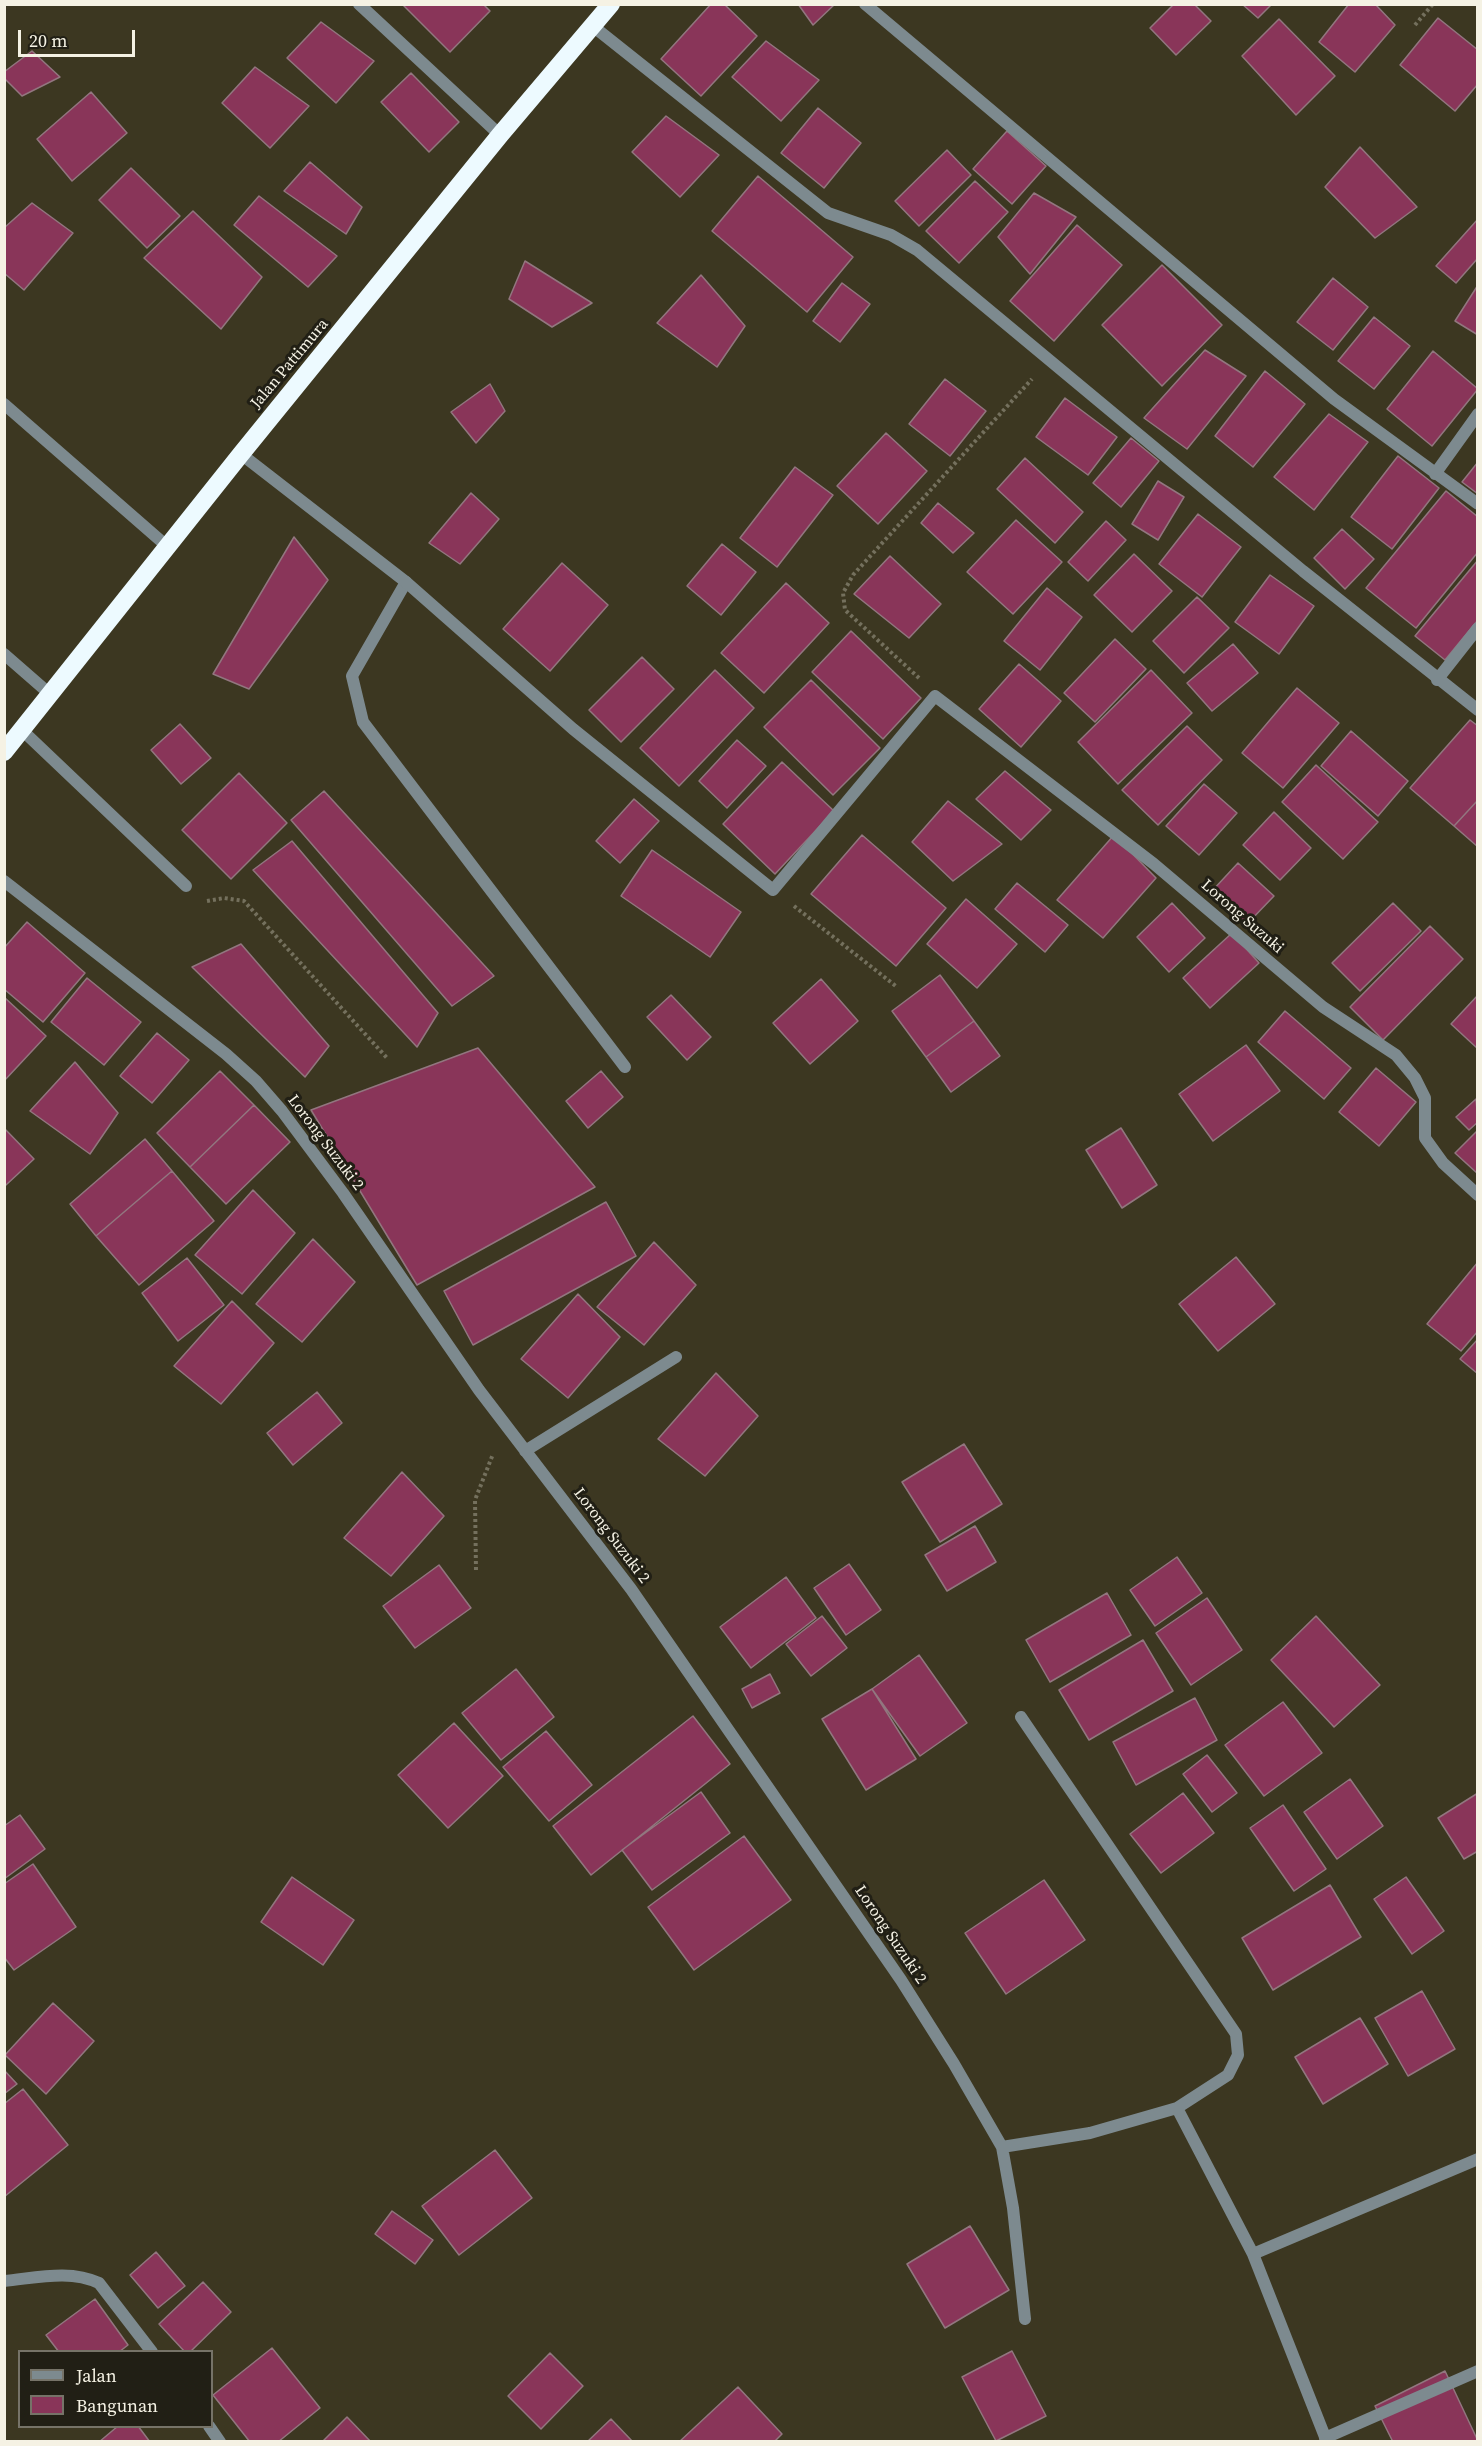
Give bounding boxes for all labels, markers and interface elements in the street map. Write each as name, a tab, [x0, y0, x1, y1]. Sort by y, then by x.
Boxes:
scale bar	[21, 18, 138, 56]
text: 20 m	[29, 28, 67, 53]
street label: Jalan Pattimura	[247, 315, 333, 413]
street label: Lorong Suzuki	[1197, 876, 1287, 958]
street label: Lorong Suzuki 2	[283, 1091, 367, 1195]
street label: Lorong Suzuki 2	[569, 1484, 653, 1588]
street label: Lorong Suzuki 2	[850, 1882, 930, 1988]
legend	[18, 2350, 213, 2428]
text: Jalan	[76, 2363, 117, 2388]
text: Bangunan	[76, 2393, 158, 2418]

